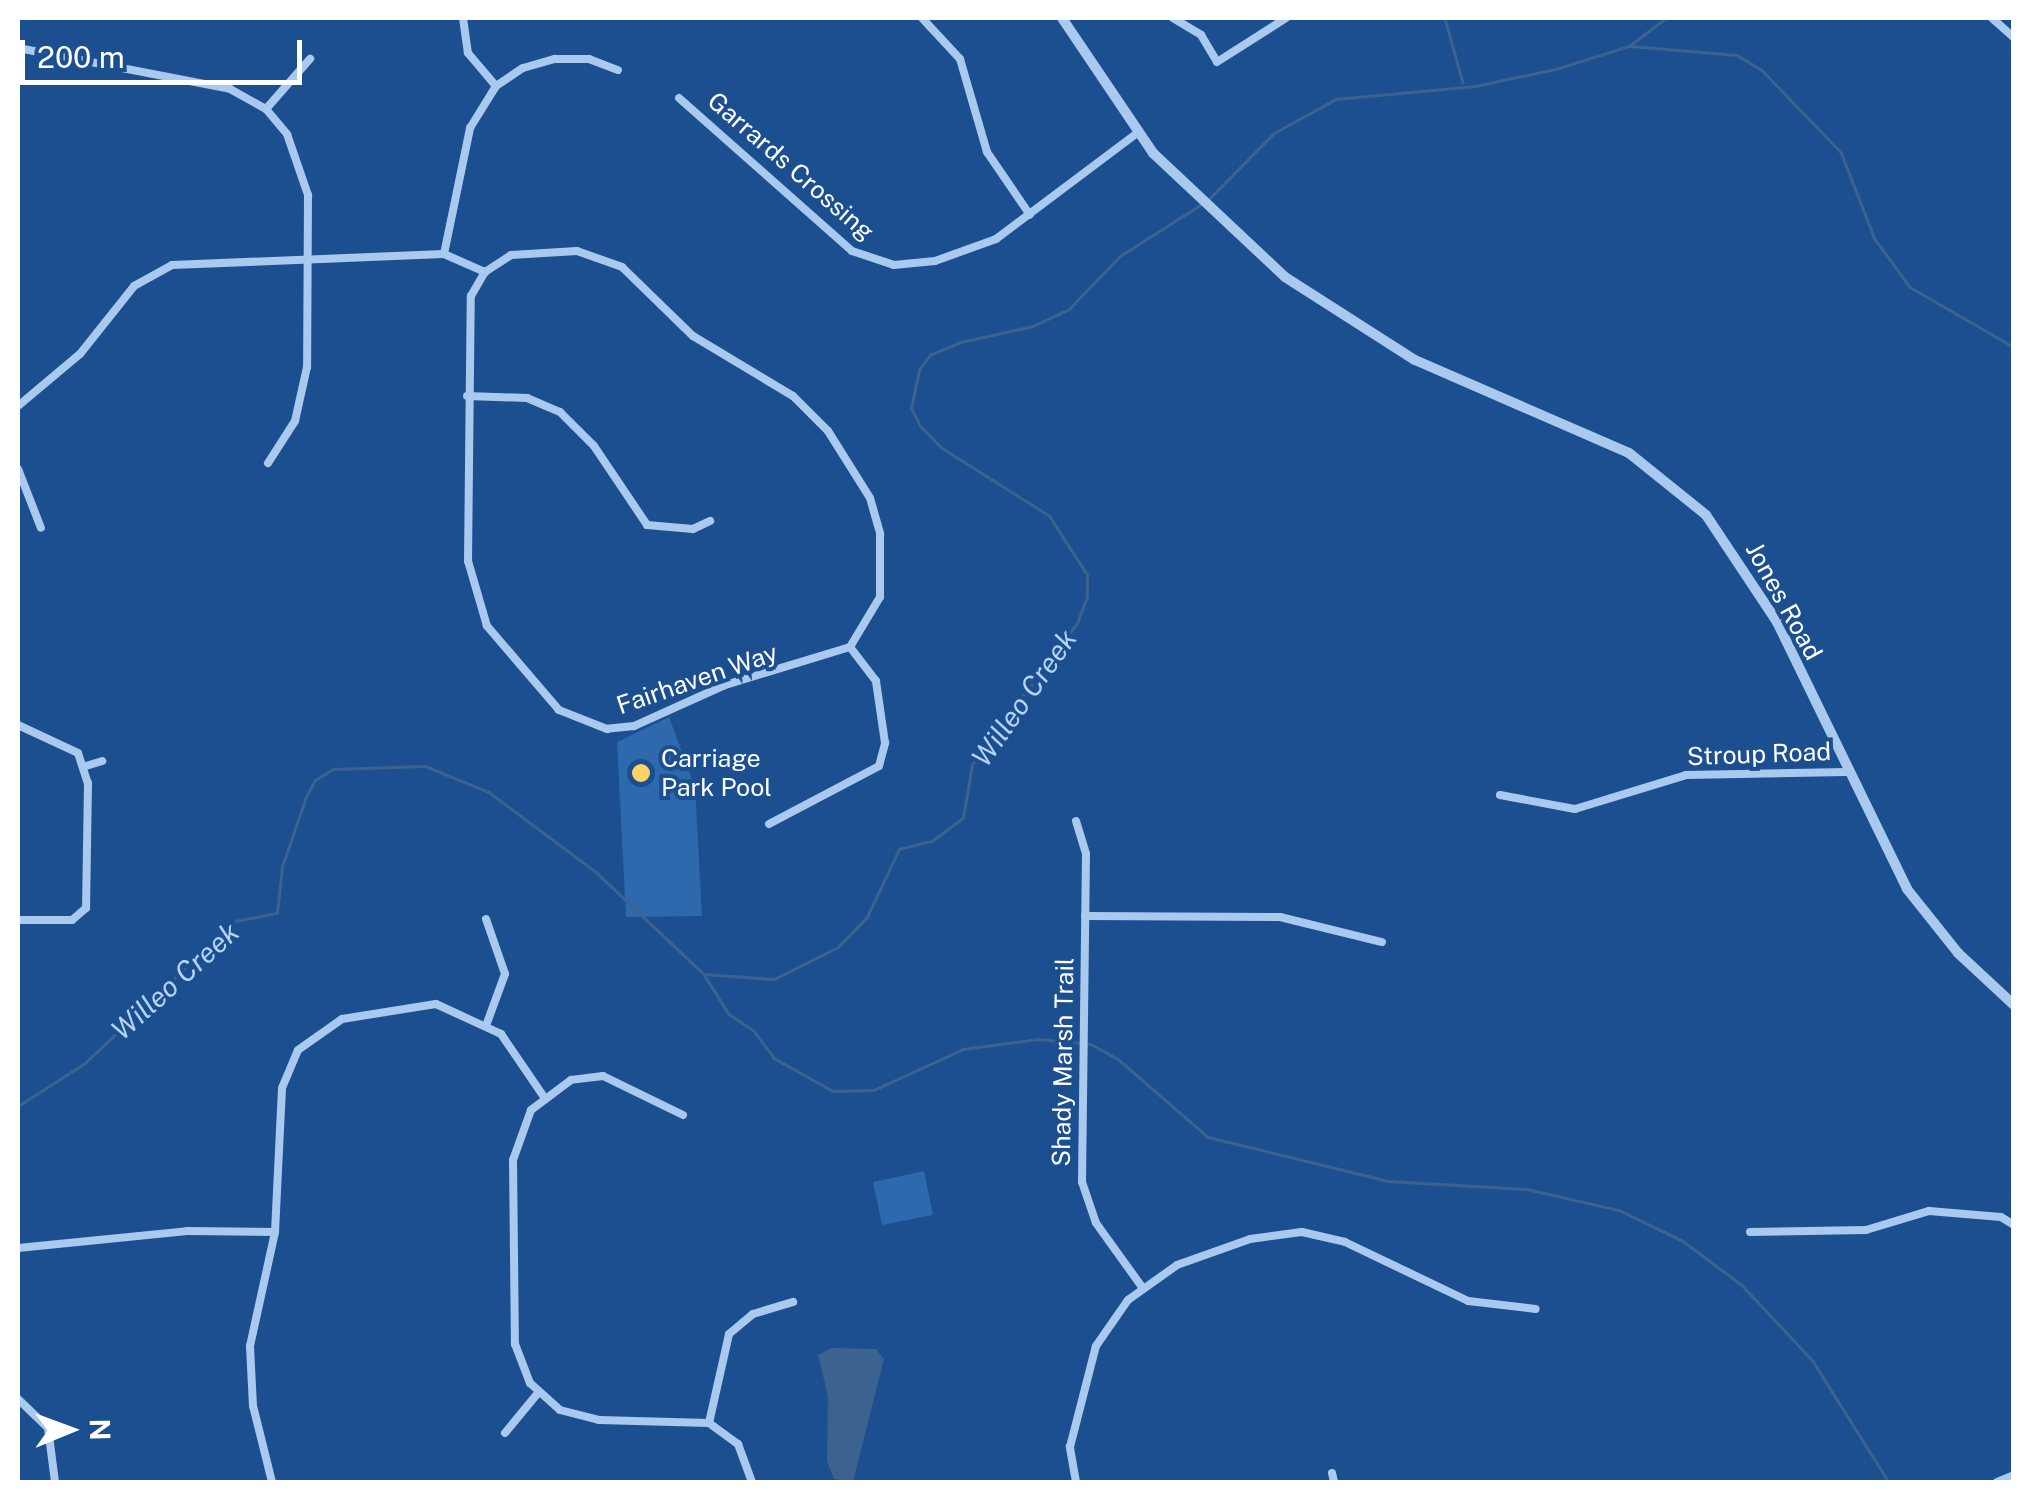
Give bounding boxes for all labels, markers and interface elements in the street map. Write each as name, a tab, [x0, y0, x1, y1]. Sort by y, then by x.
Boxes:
scale bar	[25, 20, 308, 82]
text: 200 m	[37, 39, 125, 75]
street label: Garrards Crossing	[702, 86, 880, 246]
street label: Jones Road	[1739, 537, 1829, 665]
water label: Willeo Creek	[964, 623, 1084, 773]
street label: Fairhaven Way	[612, 637, 782, 721]
street label: Stroup Road	[1686, 736, 1832, 772]
place label: Carriage Park Pool	[661, 744, 772, 803]
marker: Carriage Park Pool	[630, 762, 652, 784]
water label: Willeo Creek	[104, 915, 246, 1047]
street label: Shady Marsh Trail	[1046, 957, 1080, 1167]
north arrow	[20, 1380, 120, 1480]
text: N	[84, 1418, 117, 1441]

